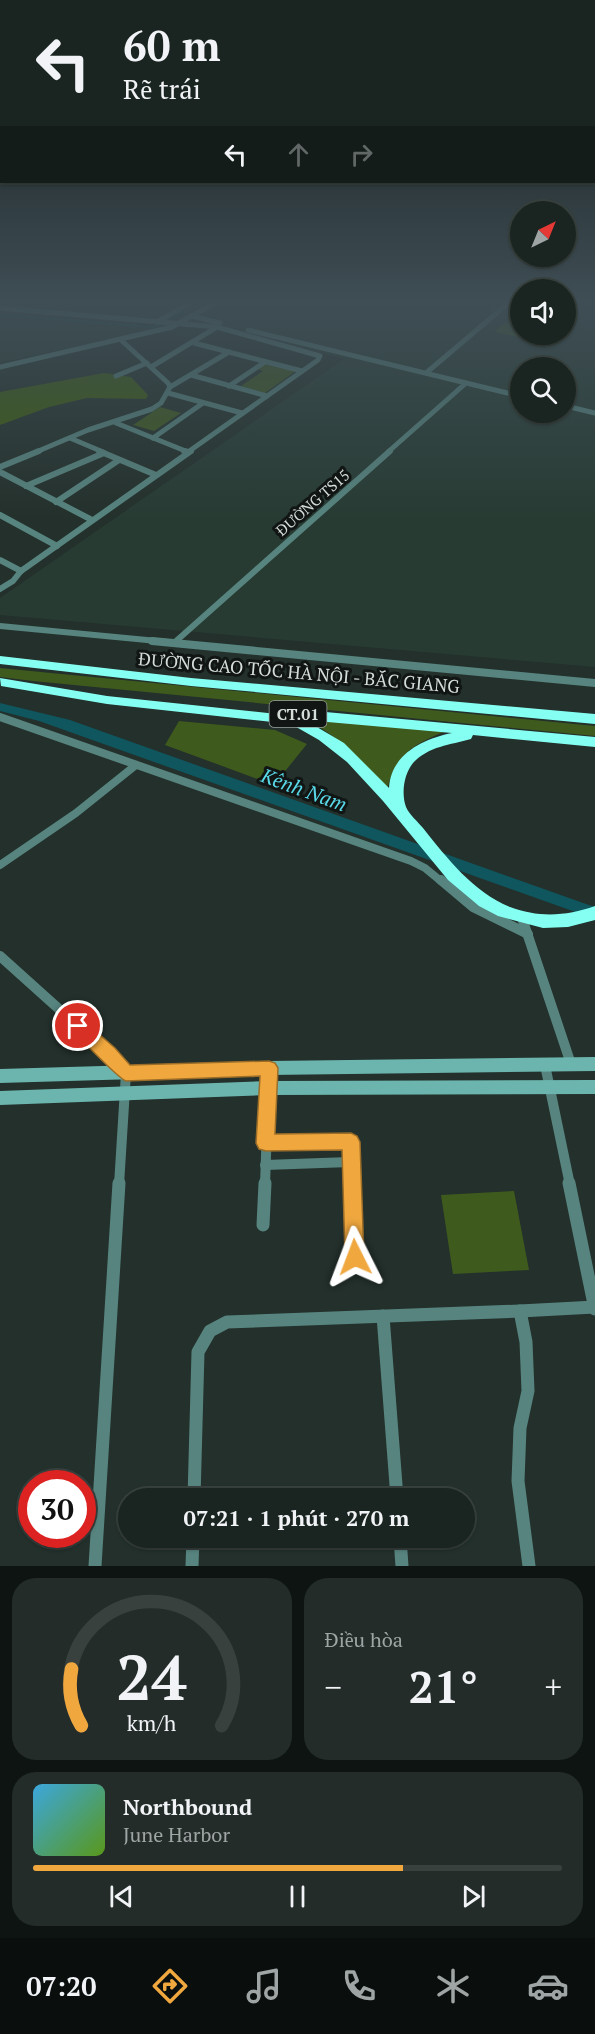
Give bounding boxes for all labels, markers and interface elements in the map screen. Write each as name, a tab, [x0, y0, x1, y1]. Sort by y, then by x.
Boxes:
text: 60 m	[123, 17, 221, 73]
icon: left	[24, 24, 102, 102]
text: Rẽ trái	[123, 71, 201, 107]
icon: left	[219, 138, 252, 171]
icon: ahead	[282, 138, 315, 171]
icon: right	[345, 138, 378, 171]
north arrow	[510, 201, 576, 267]
map controls	[510, 201, 576, 423]
button: sound	[510, 279, 576, 345]
button: search	[510, 357, 576, 423]
street label: ĐƯỜNG TS15	[271, 465, 353, 540]
street label: ĐƯỜNG CAO TỐC HÀ NỘI - BẮC GIANG	[137, 646, 461, 698]
road number: CT.01	[270, 701, 326, 727]
water label: Kênh Nam	[257, 761, 351, 817]
pin	[52, 1000, 103, 1051]
icon: arrive	[61, 1009, 94, 1042]
position arrow	[323, 1225, 387, 1289]
speed limit sign: 30	[18, 1470, 96, 1548]
text: 07:21 · 1 phút · 270 m	[184, 1503, 409, 1532]
text: Điều hòa	[325, 1626, 403, 1653]
text: 24	[116, 1635, 187, 1718]
text: 21°	[409, 1656, 478, 1716]
text: −	[325, 1665, 342, 1708]
text: +	[544, 1665, 562, 1708]
text: km/h	[127, 1709, 177, 1737]
text: Northbound	[123, 1792, 252, 1821]
text: June Harbor	[123, 1821, 230, 1848]
icon: previous	[105, 1880, 138, 1913]
icon: pause	[281, 1880, 314, 1913]
icon: next	[457, 1880, 490, 1913]
icon: directions	[149, 1965, 191, 2007]
icon: music	[243, 1965, 285, 2007]
icon: phone	[338, 1965, 380, 2007]
icon: climate	[432, 1965, 474, 2007]
icon: car	[527, 1965, 569, 2007]
text: 07:20	[26, 1968, 97, 2004]

